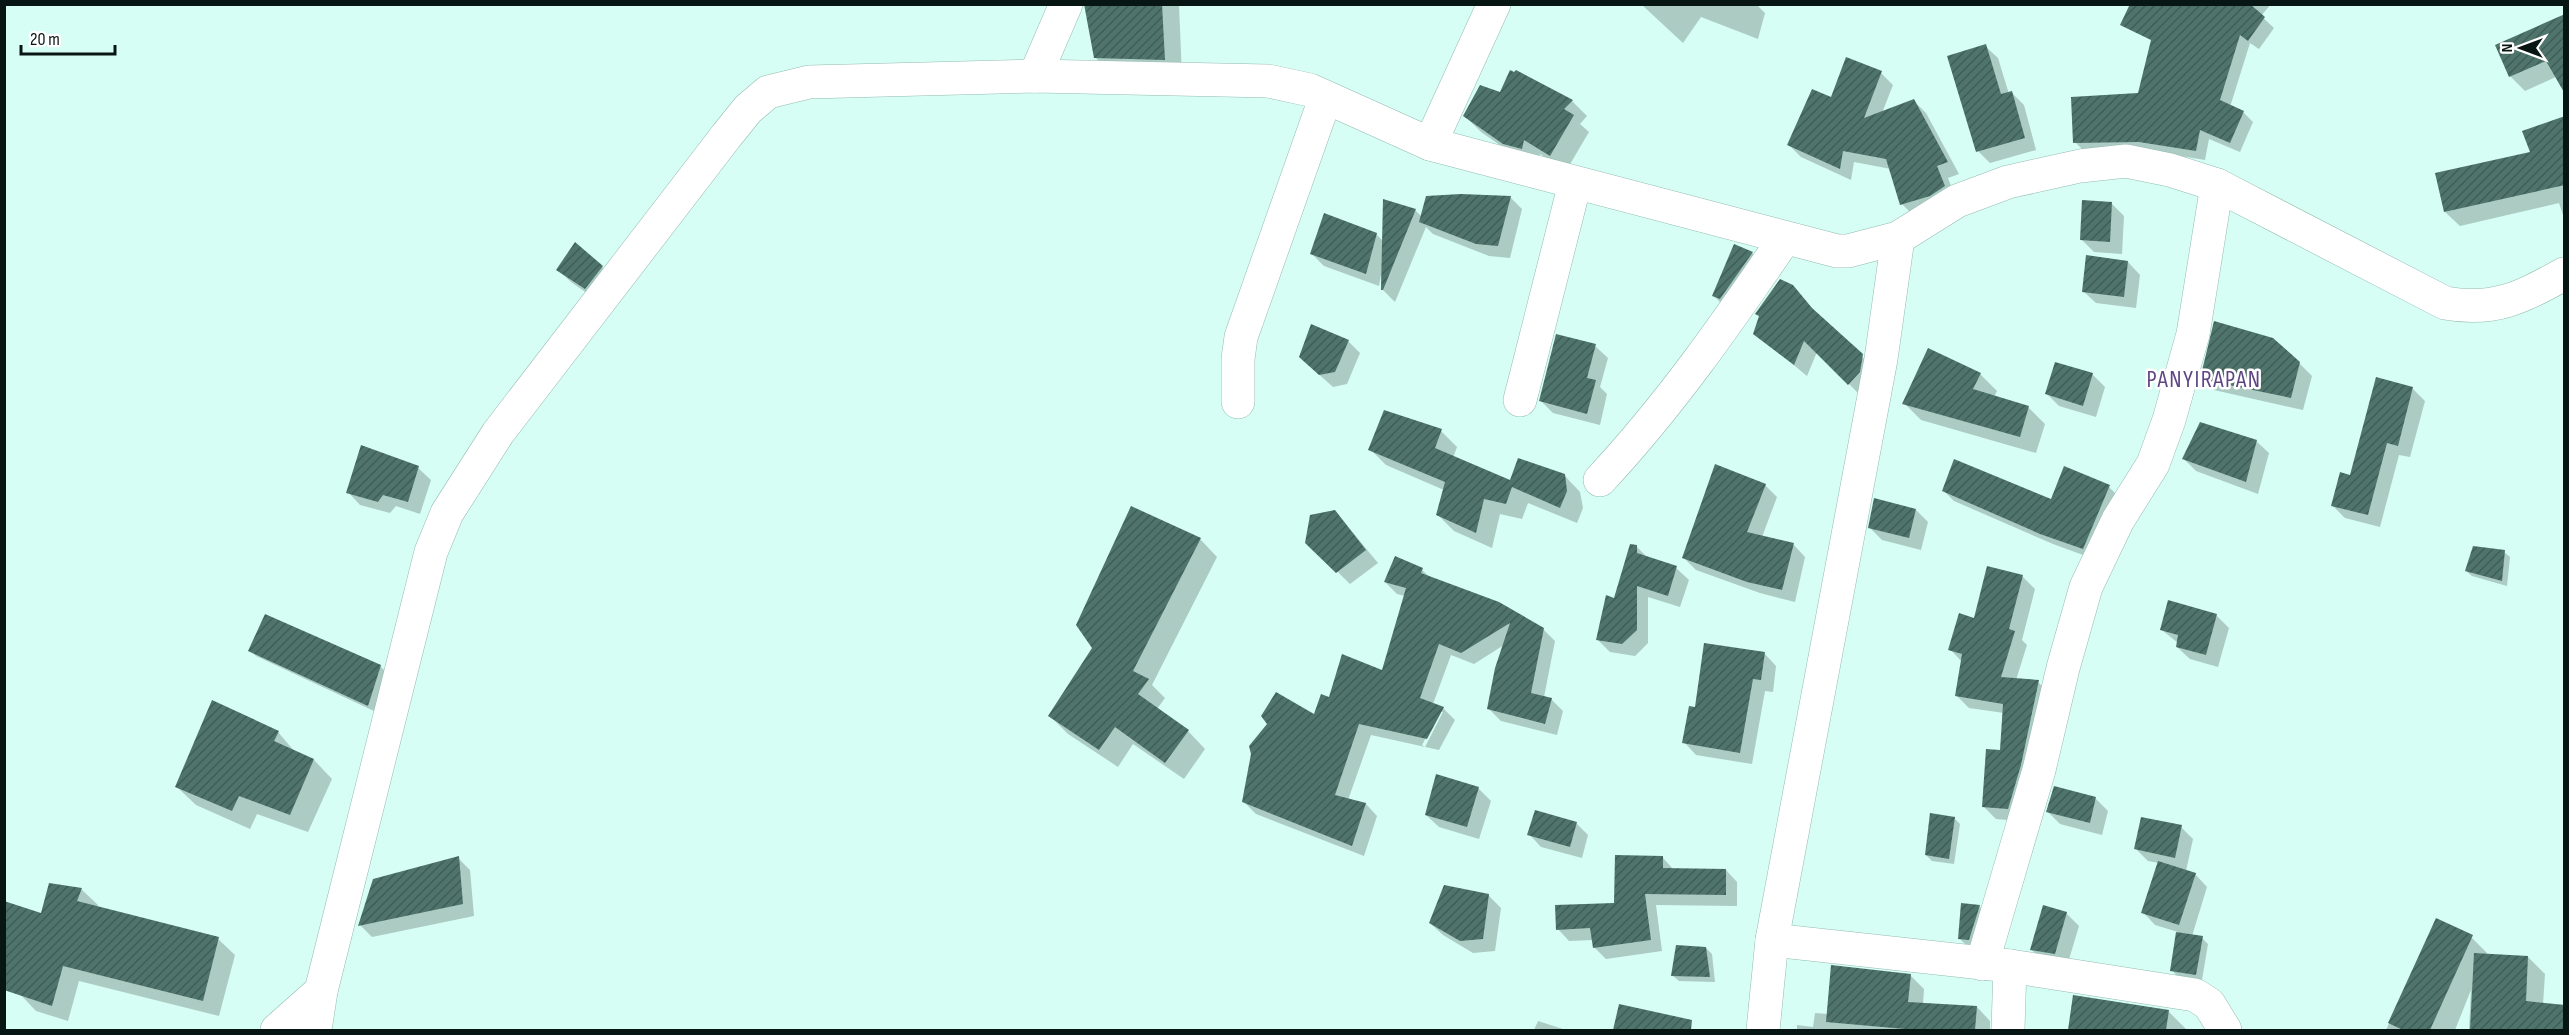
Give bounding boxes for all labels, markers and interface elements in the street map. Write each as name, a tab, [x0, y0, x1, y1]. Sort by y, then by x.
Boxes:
scale bar	[21, 18, 116, 56]
north arrow	[2491, 18, 2551, 78]
text: 20 m	[30, 29, 60, 50]
text: N	[2498, 44, 2517, 52]
district label: PANYIRAPAN	[2146, 365, 2262, 394]

